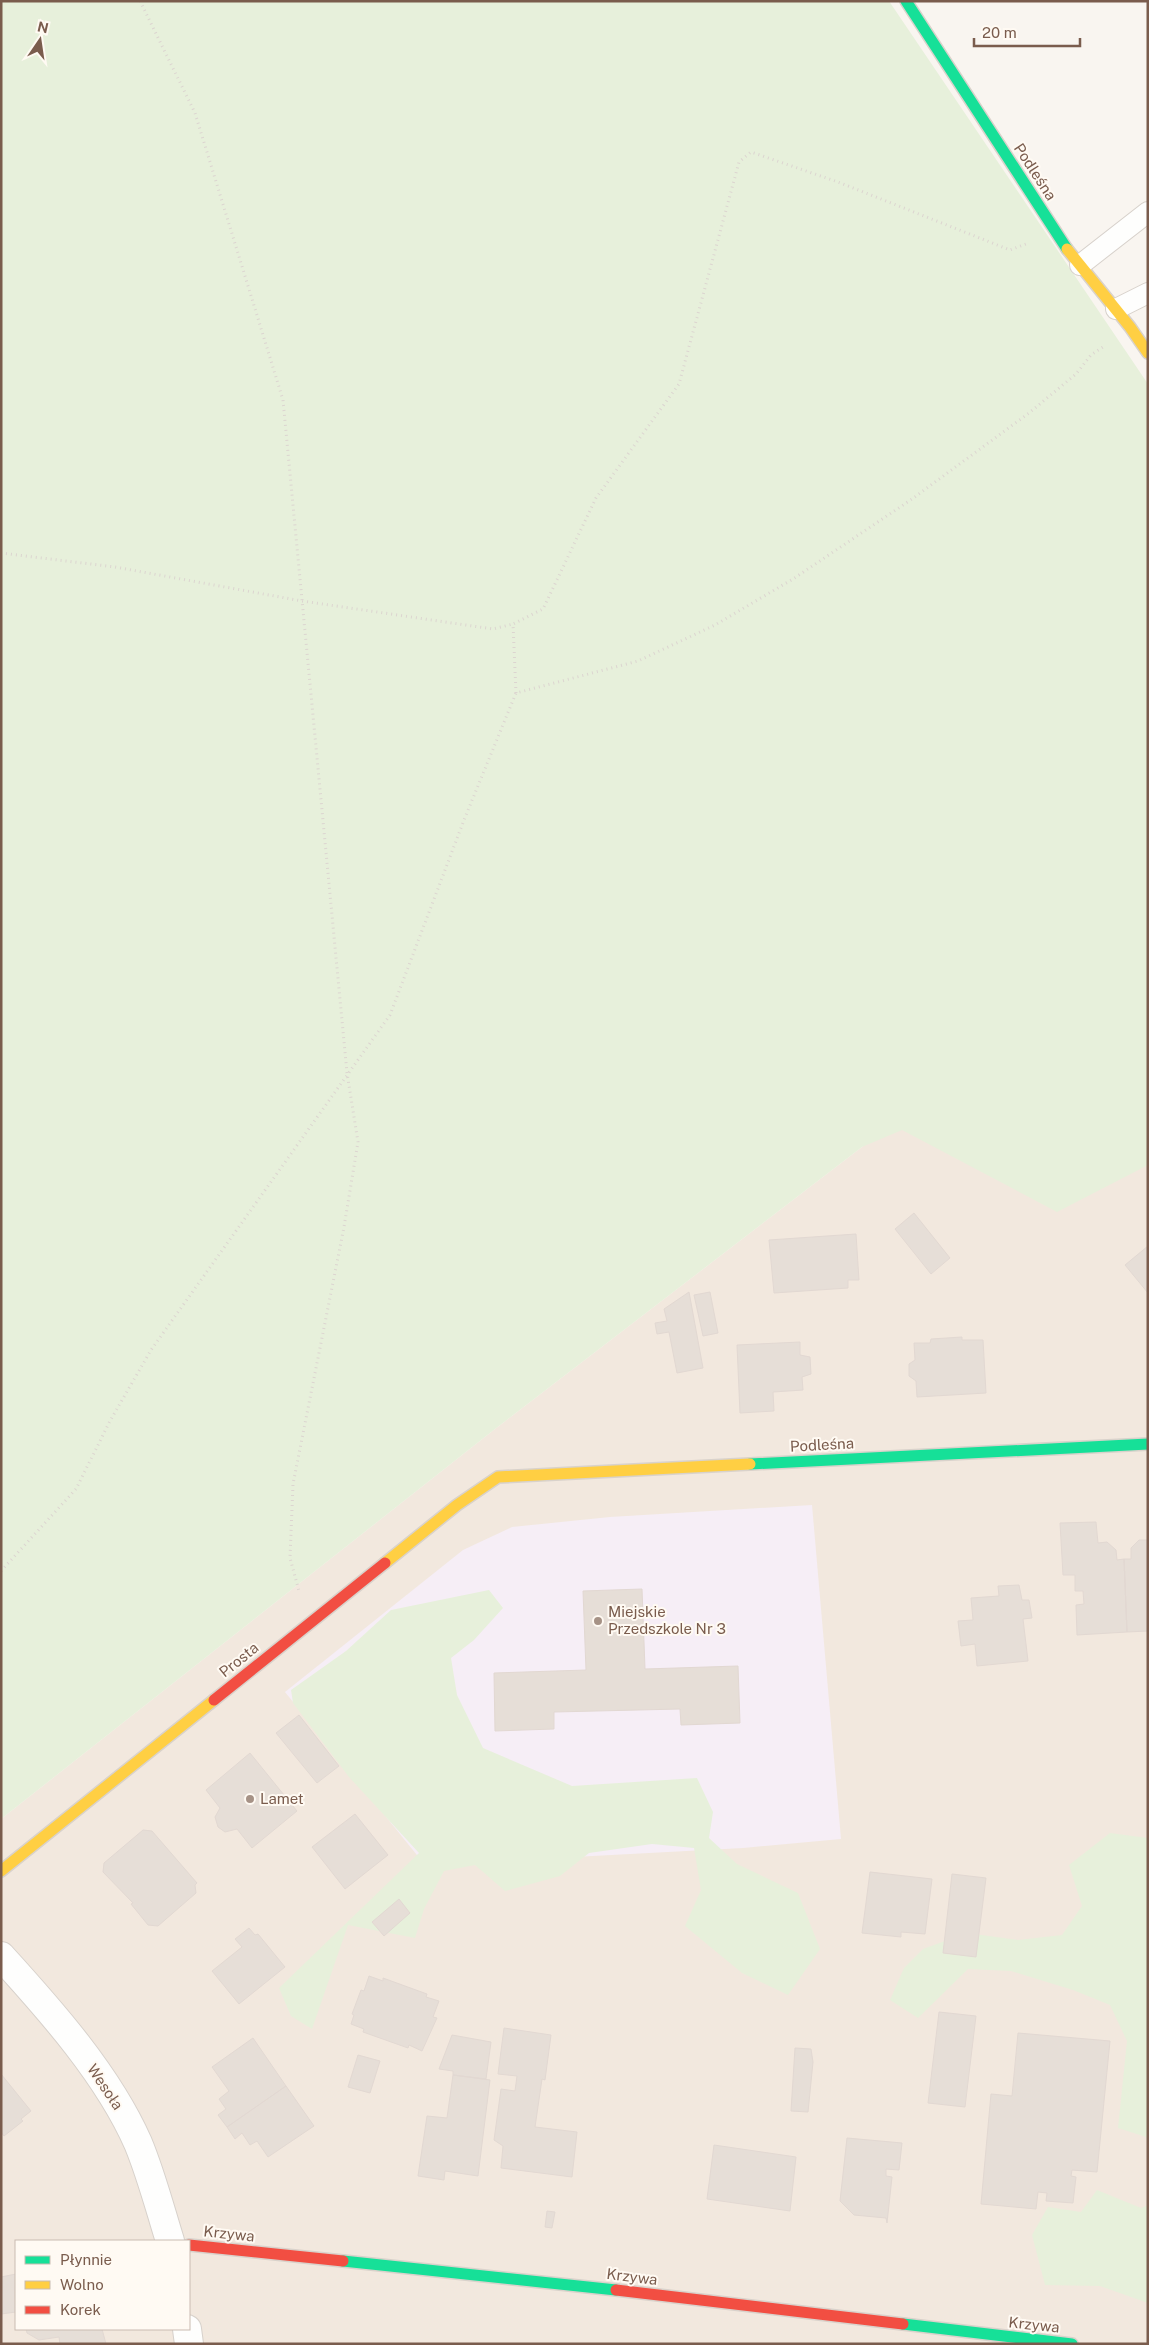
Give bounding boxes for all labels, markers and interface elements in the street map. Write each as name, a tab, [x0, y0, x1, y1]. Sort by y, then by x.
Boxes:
north arrow	[15, 15, 65, 65]
scale bar	[974, 15, 1080, 47]
text: N	[36, 18, 50, 36]
text: 20 m	[982, 24, 1017, 41]
street label: Podleśna	[1011, 140, 1060, 203]
street label: Podleśna	[790, 1434, 854, 1455]
place label: Miejskie Przedszkole Nr 3	[608, 1603, 726, 1637]
marker: Miejskie Przedszkole Nr 3	[592, 1615, 604, 1627]
street label: Prosta	[216, 1639, 262, 1680]
place label: Lamet	[260, 1790, 304, 1807]
marker: Lamet	[244, 1793, 256, 1805]
street label: Wesoła	[84, 2061, 127, 2113]
street label: Krzywa	[203, 2222, 255, 2245]
legend	[15, 2240, 190, 2330]
text: Płynnie	[60, 2251, 112, 2268]
street label: Krzywa	[606, 2265, 659, 2288]
text: Wolno	[60, 2276, 104, 2293]
text: Korek	[60, 2301, 101, 2318]
street label: Krzywa	[1008, 2313, 1060, 2336]

